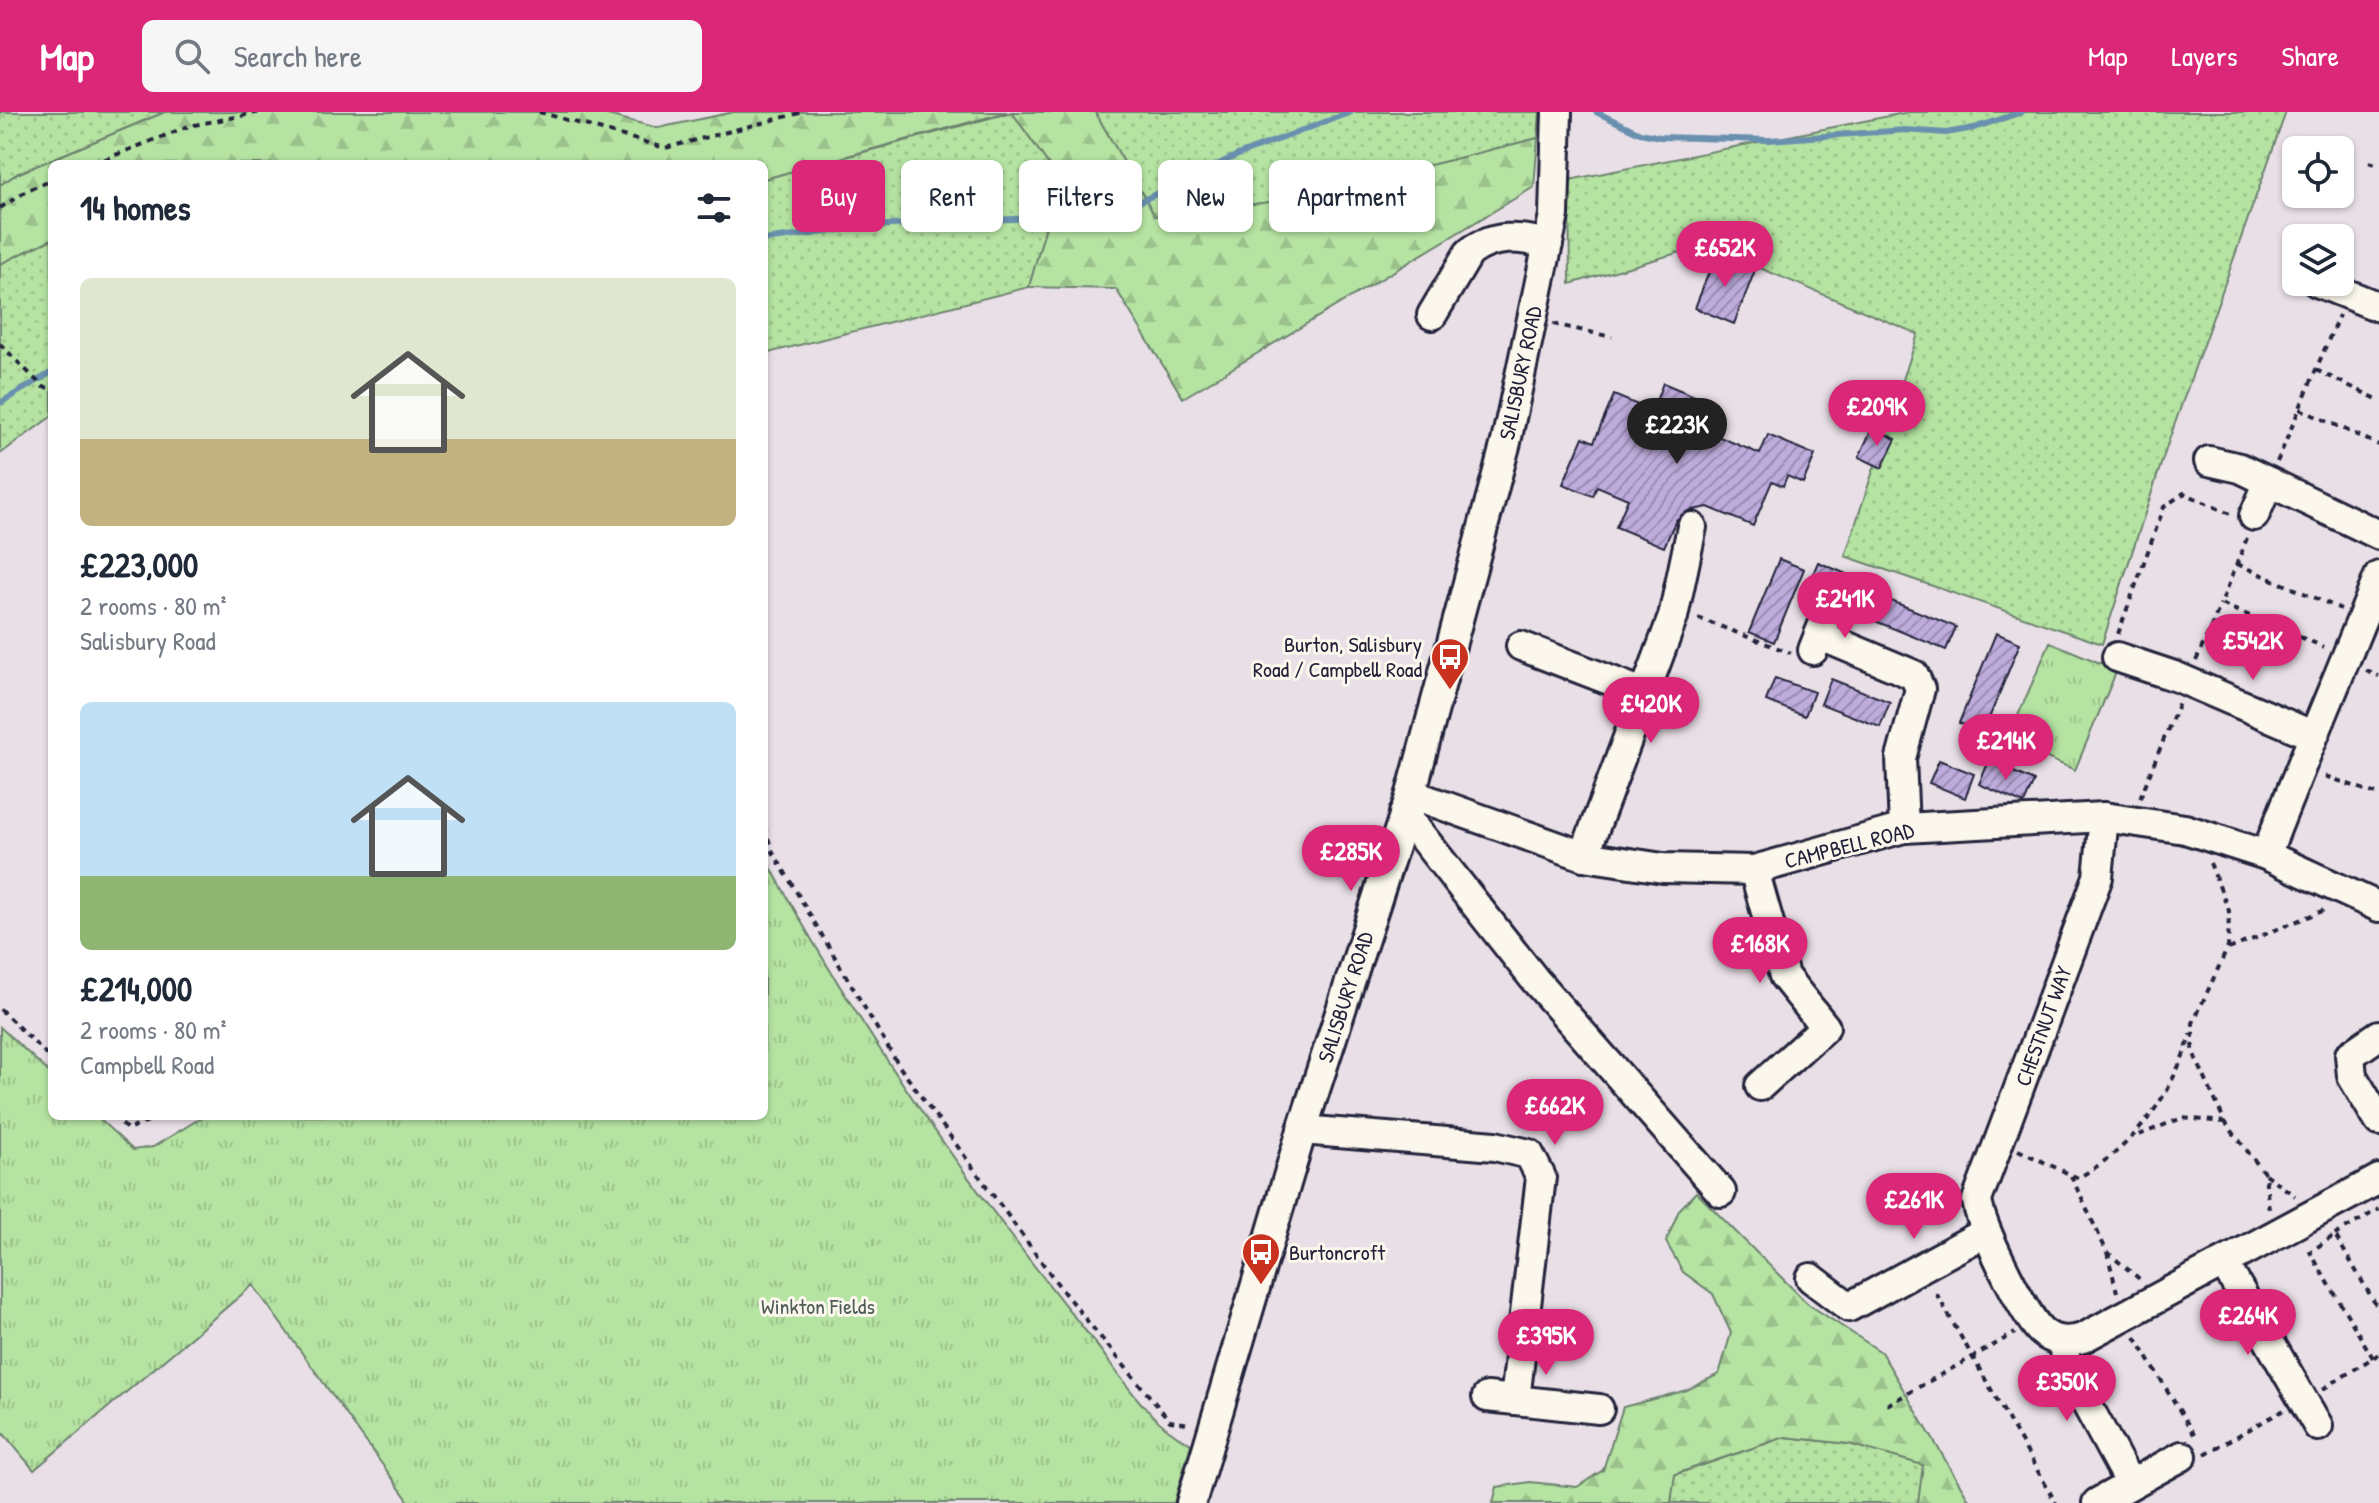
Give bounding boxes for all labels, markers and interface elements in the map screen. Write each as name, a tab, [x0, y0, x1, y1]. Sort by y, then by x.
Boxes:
search box	[142, 20, 702, 92]
text: Map	[40, 30, 94, 82]
icon: search	[170, 34, 214, 78]
text: Search here	[234, 36, 362, 76]
text: Map	[2088, 37, 2128, 75]
text: Layers	[2172, 37, 2237, 75]
text: Share	[2281, 37, 2339, 75]
map controls	[2282, 136, 2354, 296]
button: locate	[2282, 136, 2354, 208]
chip: Buy	[792, 160, 885, 232]
chip: Rent	[901, 160, 1003, 232]
chip: Filters	[1019, 160, 1142, 232]
chip: New	[1158, 160, 1253, 232]
chip: Apartment	[1269, 160, 1435, 232]
text: 14 homes	[80, 185, 191, 231]
icon: filters	[692, 186, 736, 230]
pin: £652K	[1669, 221, 1781, 289]
button: layers	[2282, 224, 2354, 296]
text: £652K	[1694, 229, 1756, 264]
street label: SALISBURY ROAD	[1491, 303, 1549, 442]
icon: home	[336, 330, 480, 474]
pin: £209K	[1821, 380, 1933, 448]
text: £209K	[1846, 388, 1908, 423]
pin: £223K	[1621, 398, 1733, 466]
text: £223K	[1645, 406, 1709, 441]
text: £223,000	[80, 542, 198, 588]
pin: £241K	[1789, 572, 1901, 640]
text: £241K	[1815, 580, 1875, 615]
text: 2 rooms · 80 m²	[80, 588, 227, 623]
pin: £542K	[2197, 614, 2309, 682]
text: £542K	[2223, 622, 2283, 657]
text: Salisbury Road	[80, 623, 216, 658]
place label: Burton, Salisbury Road / Campbell Road	[1253, 629, 1422, 684]
bus stop icon: Burton, Salisbury Road / Campbell Road	[1429, 636, 1471, 691]
pin: £420K	[1595, 677, 1707, 745]
text: £420K	[1620, 685, 1682, 720]
pin: £214K	[1950, 714, 2062, 782]
text: £214K	[1976, 722, 2036, 757]
icon: home	[336, 754, 480, 898]
street label: CAMPBELL ROAD	[1781, 814, 1917, 876]
pin: £285K	[1295, 825, 1407, 893]
text: £285K	[1320, 833, 1382, 868]
pin: £168K	[1704, 917, 1816, 985]
text: £168K	[1731, 925, 1789, 960]
street label: SALISBURY ROAD	[1310, 927, 1380, 1066]
street label: CHESTNUT WAY	[2007, 962, 2079, 1090]
text: £214,000	[80, 966, 192, 1012]
text: 2 rooms · 80 m²	[80, 1012, 227, 1047]
text: Campbell Road	[80, 1047, 214, 1082]
pin: £662K	[1499, 1079, 1611, 1147]
text: £662K	[1525, 1087, 1585, 1122]
pin: £261K	[1858, 1173, 1970, 1241]
text: £261K	[1884, 1181, 1944, 1216]
bus stop icon: Burtoncroft	[1240, 1231, 1282, 1286]
place label: Burtoncroft	[1289, 1237, 1386, 1267]
pin: £264K	[2192, 1289, 2304, 1357]
park label: Winkton Fields	[761, 1291, 875, 1321]
text: £264K	[2218, 1297, 2278, 1332]
pin: £395K	[1490, 1309, 1602, 1377]
text: £395K	[1516, 1317, 1576, 1352]
pin: £350K	[2011, 1355, 2123, 1423]
text: £350K	[2036, 1363, 2098, 1398]

